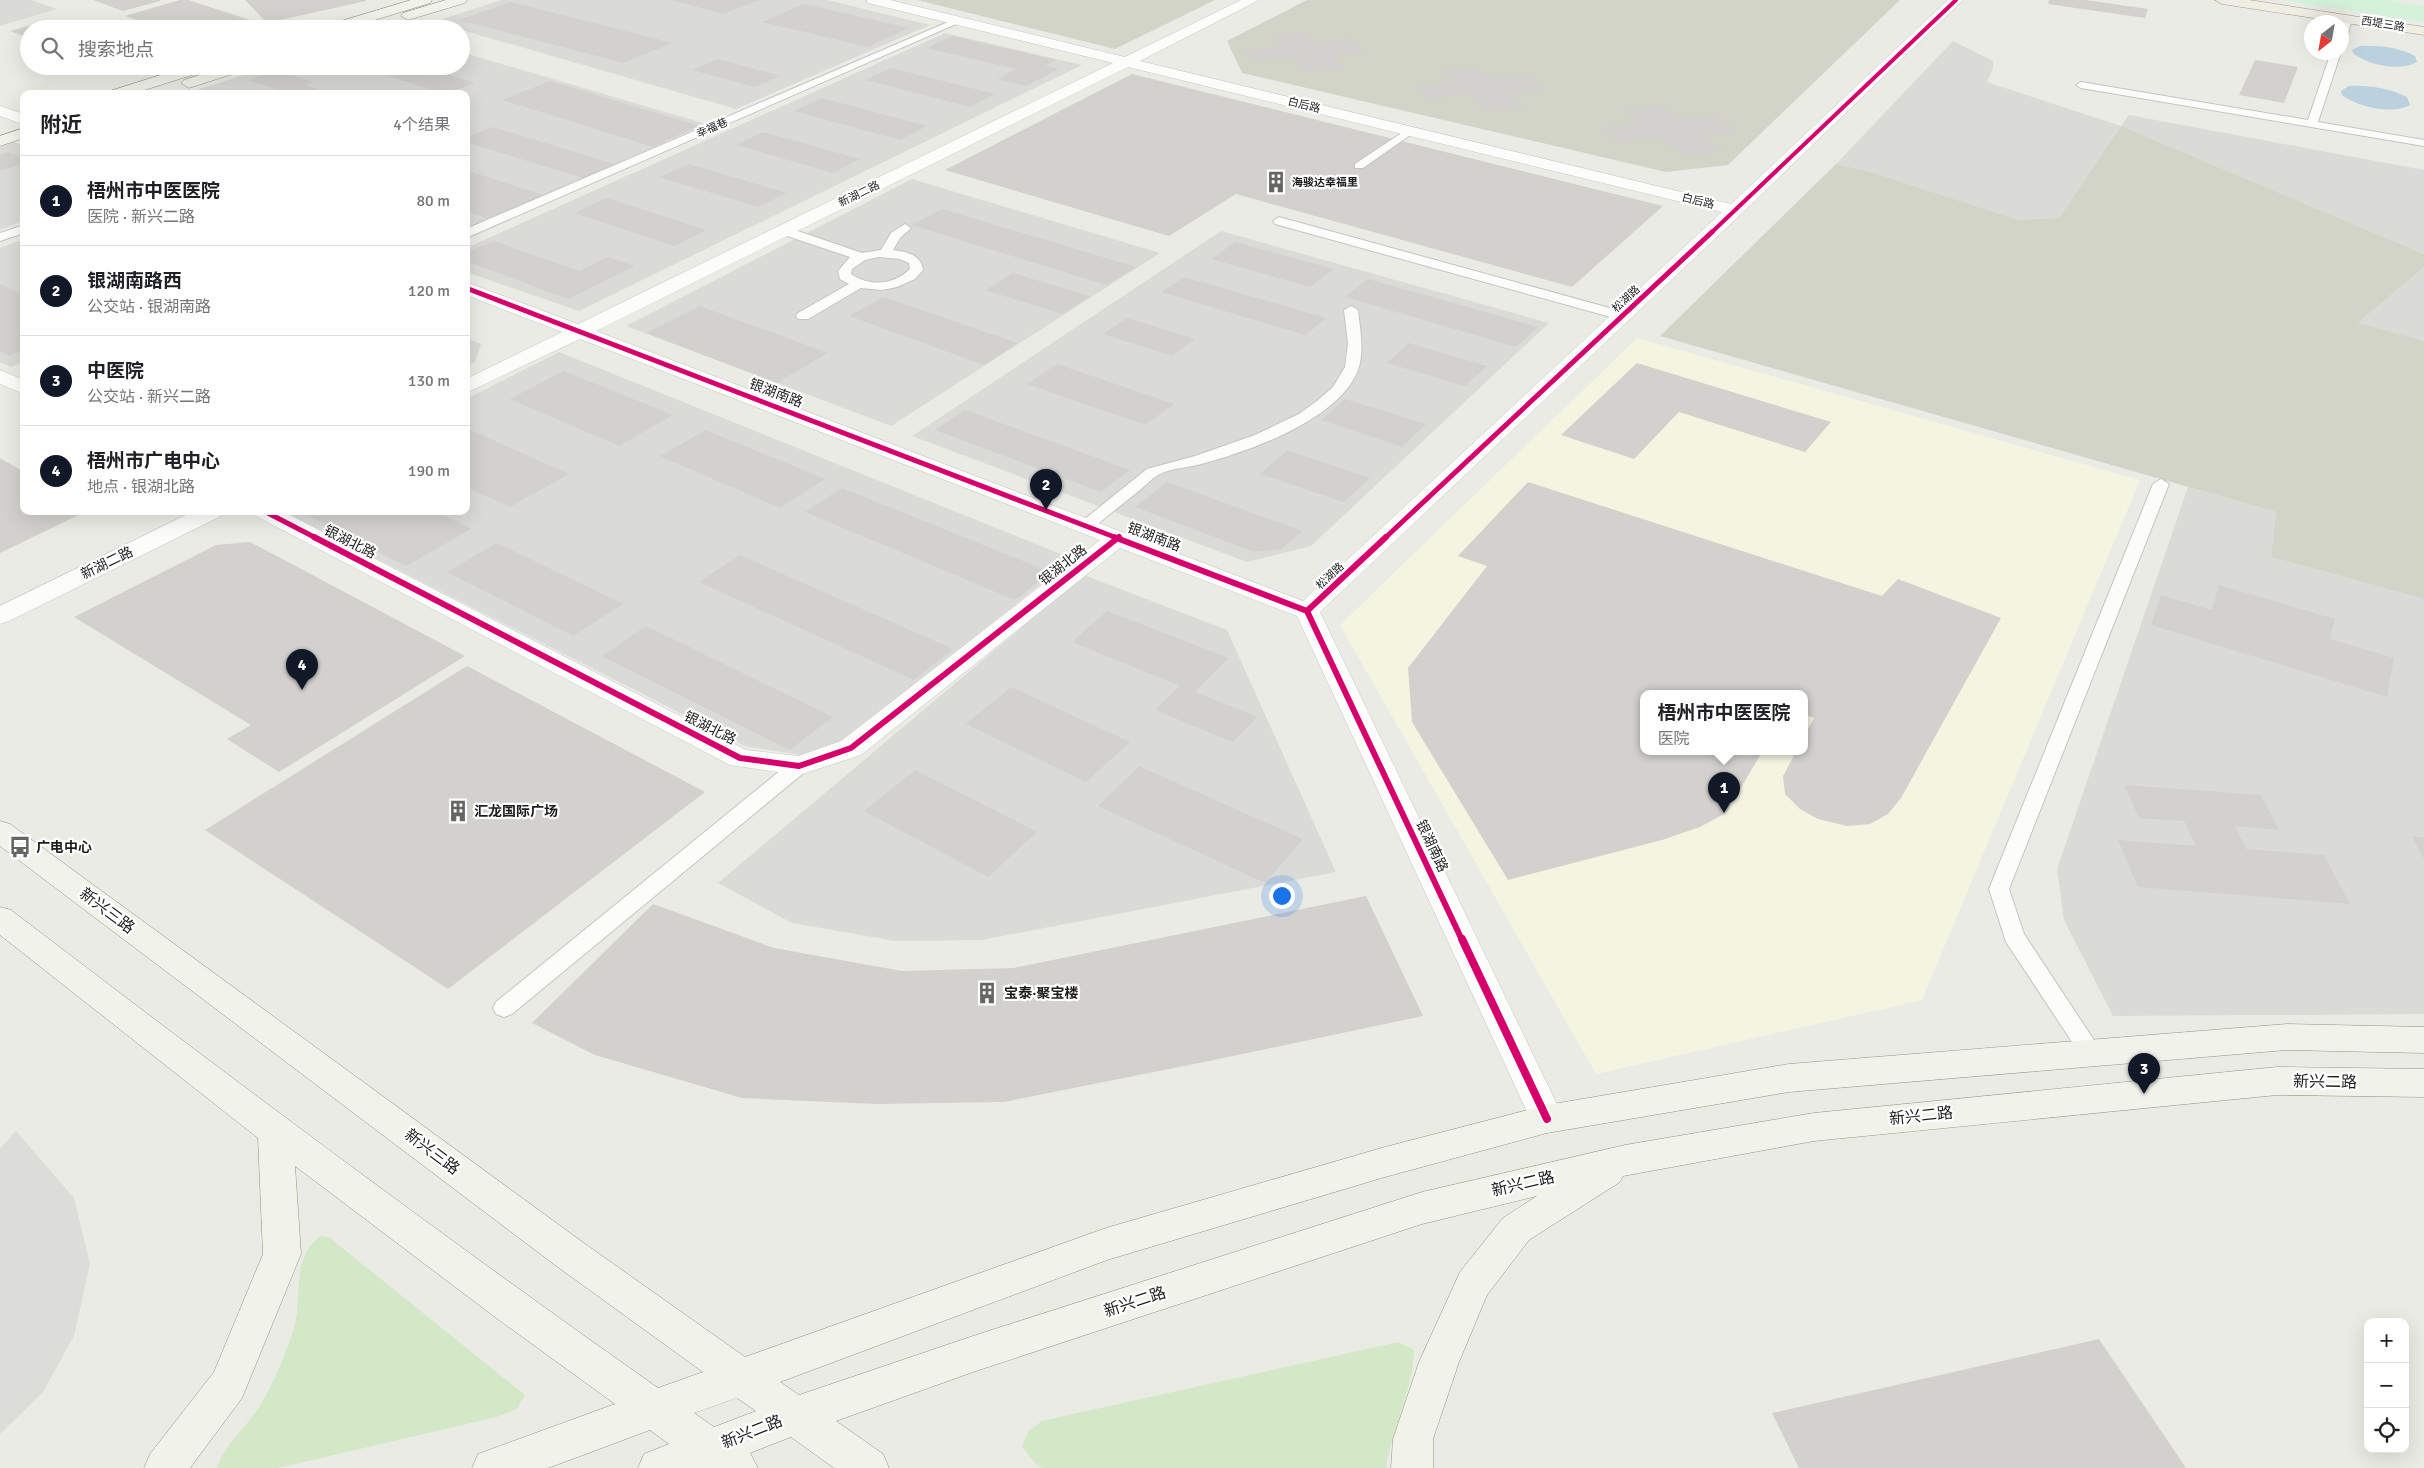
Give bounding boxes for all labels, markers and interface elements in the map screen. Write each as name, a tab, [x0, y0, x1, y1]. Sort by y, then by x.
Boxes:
street label: 西堤三路	[2360, 14, 2406, 34]
north arrow	[2304, 15, 2349, 60]
search box	[20, 20, 470, 75]
icon: search	[38, 34, 66, 62]
text: 搜索地点	[78, 38, 154, 62]
street label: 白后路	[1286, 95, 1322, 115]
text: 附近	[40, 112, 82, 138]
text: 4个结果	[393, 115, 450, 135]
street label: 幸福巷	[694, 116, 730, 140]
building icon: 海骏达幸福里	[1263, 169, 1289, 195]
place label: 海骏达幸福里	[1292, 176, 1358, 189]
text: 梧州市中医医院	[87, 179, 220, 203]
street label: 新湖二路	[836, 179, 882, 209]
text: 1	[52, 191, 60, 211]
text: 80 m	[416, 191, 450, 211]
street label: 白后路	[1680, 191, 1716, 211]
text: 医院 · 新兴二路	[87, 207, 195, 227]
text: 银湖南路西	[87, 269, 182, 293]
text: 2	[52, 281, 60, 301]
text: 120 m	[408, 281, 450, 301]
street label: 松湖路	[1609, 283, 1643, 315]
text: 公交站 · 银湖南路	[87, 297, 211, 317]
text: 中医院	[87, 359, 144, 383]
text: 3	[52, 371, 60, 391]
text: 130 m	[408, 371, 450, 391]
street label: 银湖南路	[747, 375, 805, 411]
text: 公交站 · 新兴二路	[87, 387, 211, 407]
text: 梧州市广电中心	[87, 449, 220, 473]
text: 4	[52, 461, 60, 481]
text: 190 m	[408, 461, 450, 481]
pin: 2	[1030, 469, 1062, 510]
text: 地点 · 银湖北路	[87, 477, 195, 497]
street label: 银湖南路	[1125, 519, 1183, 555]
street label: 银湖北路	[321, 522, 379, 562]
street label: 银湖北路	[1036, 541, 1090, 589]
street label: 新湖二路	[78, 543, 136, 583]
street label: 松湖路	[1313, 560, 1347, 592]
pin: 4	[286, 649, 318, 690]
popup	[1640, 690, 1808, 755]
text: 梧州市中医医院	[1657, 701, 1791, 725]
street label: 银湖北路	[681, 708, 739, 748]
text: 医院	[1657, 729, 1690, 749]
pin: 1	[1708, 772, 1740, 813]
building icon: 汇龙国际广场	[445, 798, 471, 824]
place label: 汇龙国际广场	[474, 803, 558, 820]
street label: 银湖南路	[1412, 817, 1452, 875]
bus stop icon: 广电中心	[7, 834, 33, 860]
place label: 广电中心	[36, 839, 92, 856]
your location	[1269, 883, 1295, 909]
street label: 新兴三路	[75, 884, 139, 938]
building icon: 宝泰·聚宝楼	[974, 980, 1000, 1006]
place label: 宝泰·聚宝楼	[1004, 985, 1079, 1002]
pin: 3	[2128, 1053, 2160, 1094]
street label: 新兴二路	[2293, 1071, 2357, 1093]
street label: 新兴二路	[1888, 1103, 1954, 1129]
street label: 新兴三路	[400, 1125, 464, 1179]
street label: 新兴二路	[1490, 1167, 1556, 1201]
street label: 新兴二路	[1101, 1283, 1169, 1321]
map controls	[2364, 1318, 2409, 1453]
button: +	[2364, 1318, 2409, 1363]
button: −	[2364, 1363, 2409, 1408]
button: locate	[2364, 1408, 2409, 1453]
street label: 新兴二路	[719, 1411, 785, 1453]

